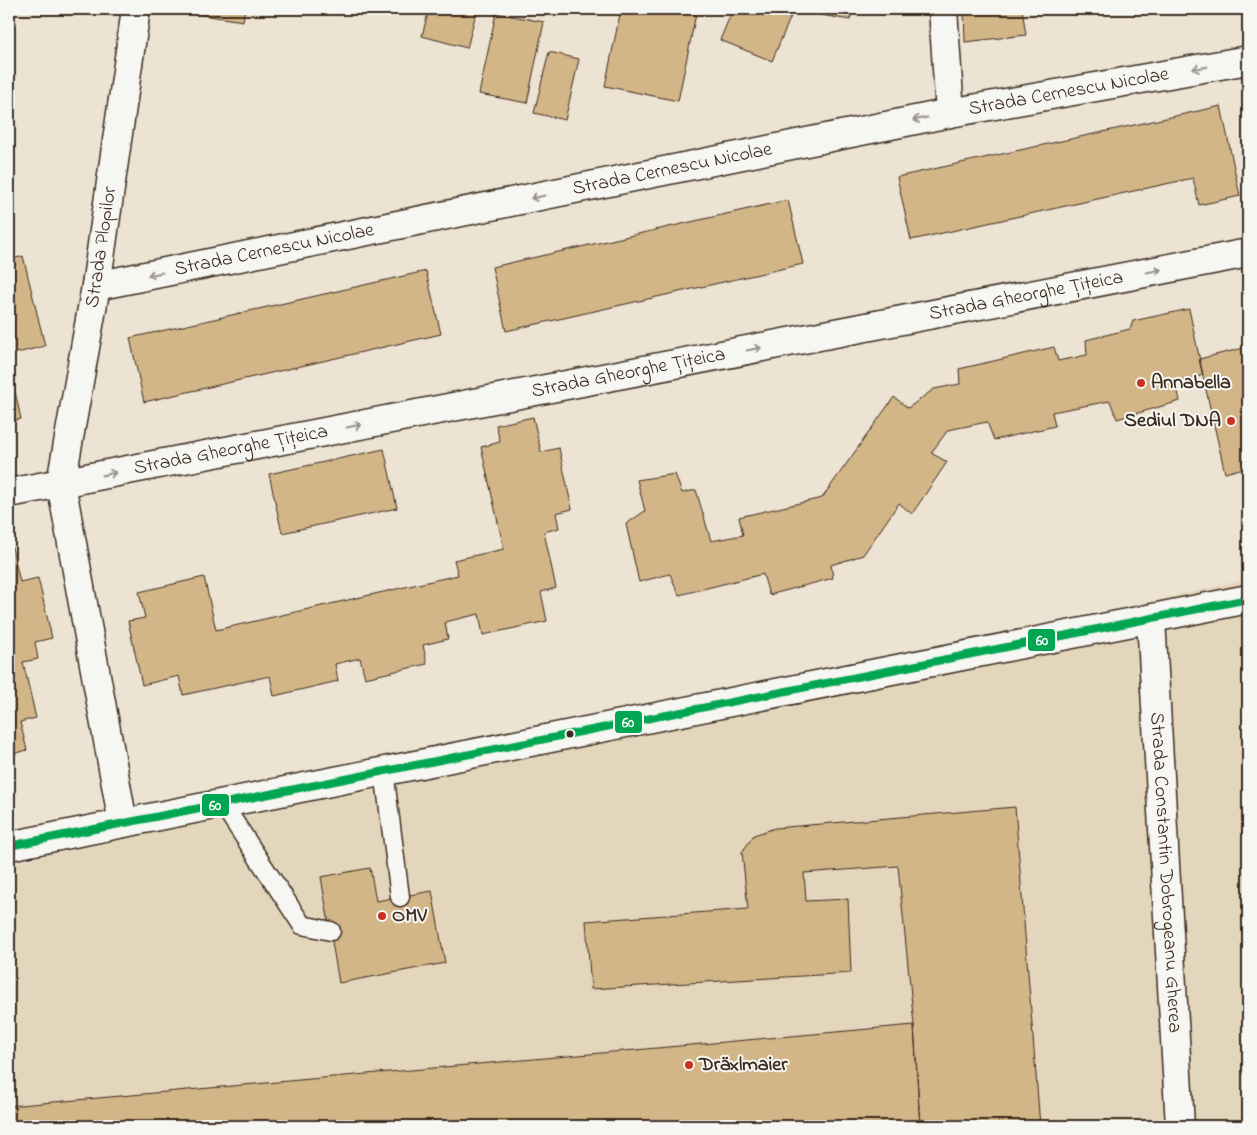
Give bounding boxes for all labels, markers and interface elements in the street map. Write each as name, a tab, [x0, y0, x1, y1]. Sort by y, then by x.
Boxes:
street label: Strada Cernescu Nicolae	[966, 60, 1171, 124]
one-way arrow	[1193, 64, 1209, 74]
one-way arrow	[912, 115, 928, 124]
street label: Strada Cernescu Nicolae	[570, 135, 775, 204]
street label: Strada Plopilor	[78, 184, 125, 310]
one-way arrow	[530, 192, 546, 202]
street label: Strada Cernescu Nicolae	[172, 215, 377, 284]
street label: Strada Gheorghe Țițeica	[927, 263, 1126, 329]
one-way arrow	[1146, 266, 1162, 275]
one-way arrow	[148, 270, 164, 280]
street label: Strada Gheorghe Țițeica	[529, 340, 728, 406]
one-way arrow	[746, 343, 762, 353]
place label: Annabella	[1151, 369, 1231, 398]
marker: Annabella	[1135, 377, 1147, 389]
place label: Sediul DNA	[1124, 407, 1221, 436]
marker: Sediul DNA	[1225, 415, 1237, 427]
street label: Strada Gheorghe Țițeica	[131, 417, 330, 483]
one-way arrow	[346, 421, 362, 431]
one-way arrow	[100, 469, 116, 478]
line badge: 60	[1027, 628, 1056, 652]
text: 60	[1035, 631, 1048, 652]
line badge: 60	[614, 710, 643, 734]
street label: Strada Constantin Dobrogeanu Gherea	[1142, 711, 1189, 1034]
text: 60	[621, 713, 634, 734]
unlabelled marker	[565, 729, 575, 739]
line badge: 60	[201, 793, 230, 817]
text: 60	[208, 796, 221, 817]
place label: OMV	[392, 902, 427, 931]
marker: OMV	[376, 910, 388, 922]
place label: Dräxlmaier	[698, 1051, 788, 1080]
marker: Dräxlmaier	[683, 1059, 695, 1071]

